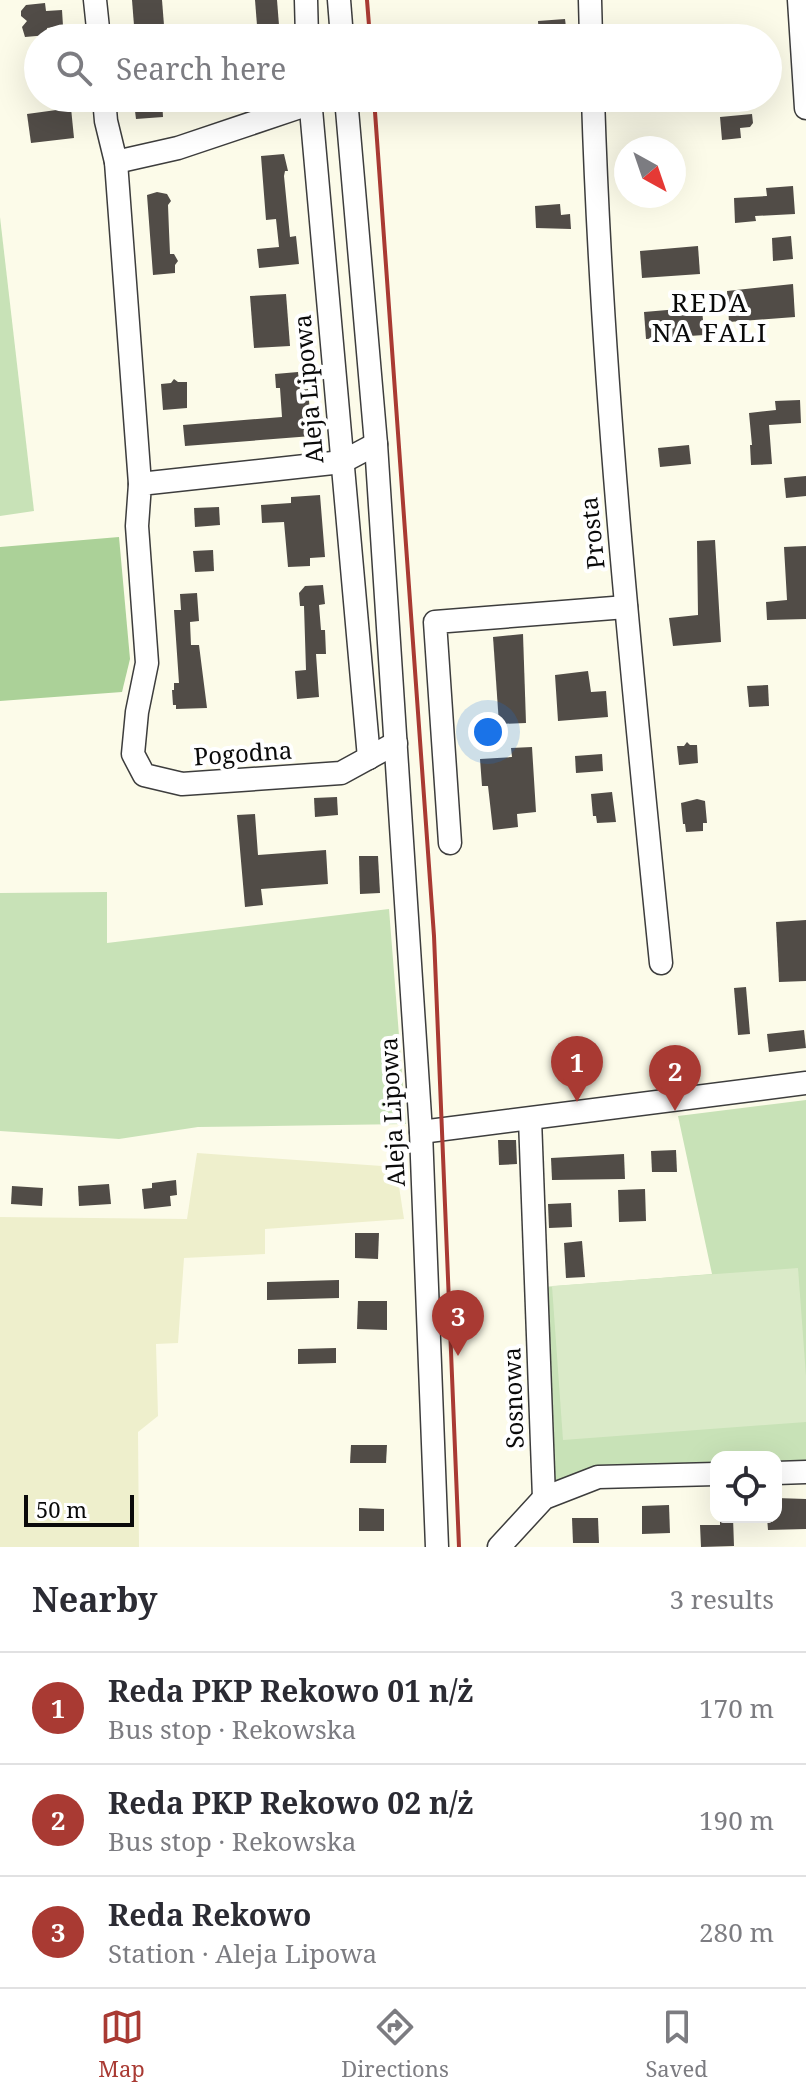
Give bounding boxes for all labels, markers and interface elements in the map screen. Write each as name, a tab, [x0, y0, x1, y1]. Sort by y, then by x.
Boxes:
search box	[24, 24, 782, 112]
icon: search	[52, 46, 96, 90]
text: Search here	[116, 48, 286, 89]
north arrow	[614, 136, 686, 208]
district label: REDA NA FALI	[652, 284, 768, 350]
street label: Aleja Lipowa	[285, 313, 330, 465]
street label: Prosta	[571, 495, 612, 571]
your location	[468, 712, 508, 752]
street label: Pogodna	[192, 733, 293, 772]
pin: 1	[551, 1036, 603, 1102]
street label: Aleja Lipowa	[371, 1037, 412, 1188]
pin: 2	[649, 1045, 701, 1111]
pin: 3	[432, 1290, 484, 1356]
street label: Sosnowa	[494, 1347, 531, 1449]
map controls	[710, 1451, 782, 1523]
button: locate	[710, 1451, 782, 1523]
scale bar	[24, 1491, 134, 1527]
text: 50 m	[36, 1494, 87, 1524]
text: Nearby	[32, 1576, 158, 1622]
text: 3 results	[669, 1581, 774, 1617]
text: Reda PKP Rekowo 01 n/ż	[108, 1670, 473, 1711]
text: 1	[51, 1690, 65, 1726]
text: 170 m	[699, 1690, 774, 1726]
text: Bus stop · Rekowska	[108, 1711, 357, 1747]
text: Reda PKP Rekowo 02 n/ż	[108, 1782, 473, 1823]
text: 2	[51, 1802, 65, 1838]
text: 190 m	[699, 1802, 774, 1838]
text: Bus stop · Rekowska	[108, 1823, 357, 1859]
text: Reda Rekowo	[108, 1894, 311, 1935]
text: 3	[51, 1914, 65, 1950]
text: 280 m	[699, 1914, 774, 1950]
text: Station · Aleja Lipowa	[108, 1935, 377, 1971]
tab: Map	[98, 2005, 145, 2083]
tab: Directions	[341, 2005, 449, 2083]
tab: Saved	[645, 2005, 708, 2083]

